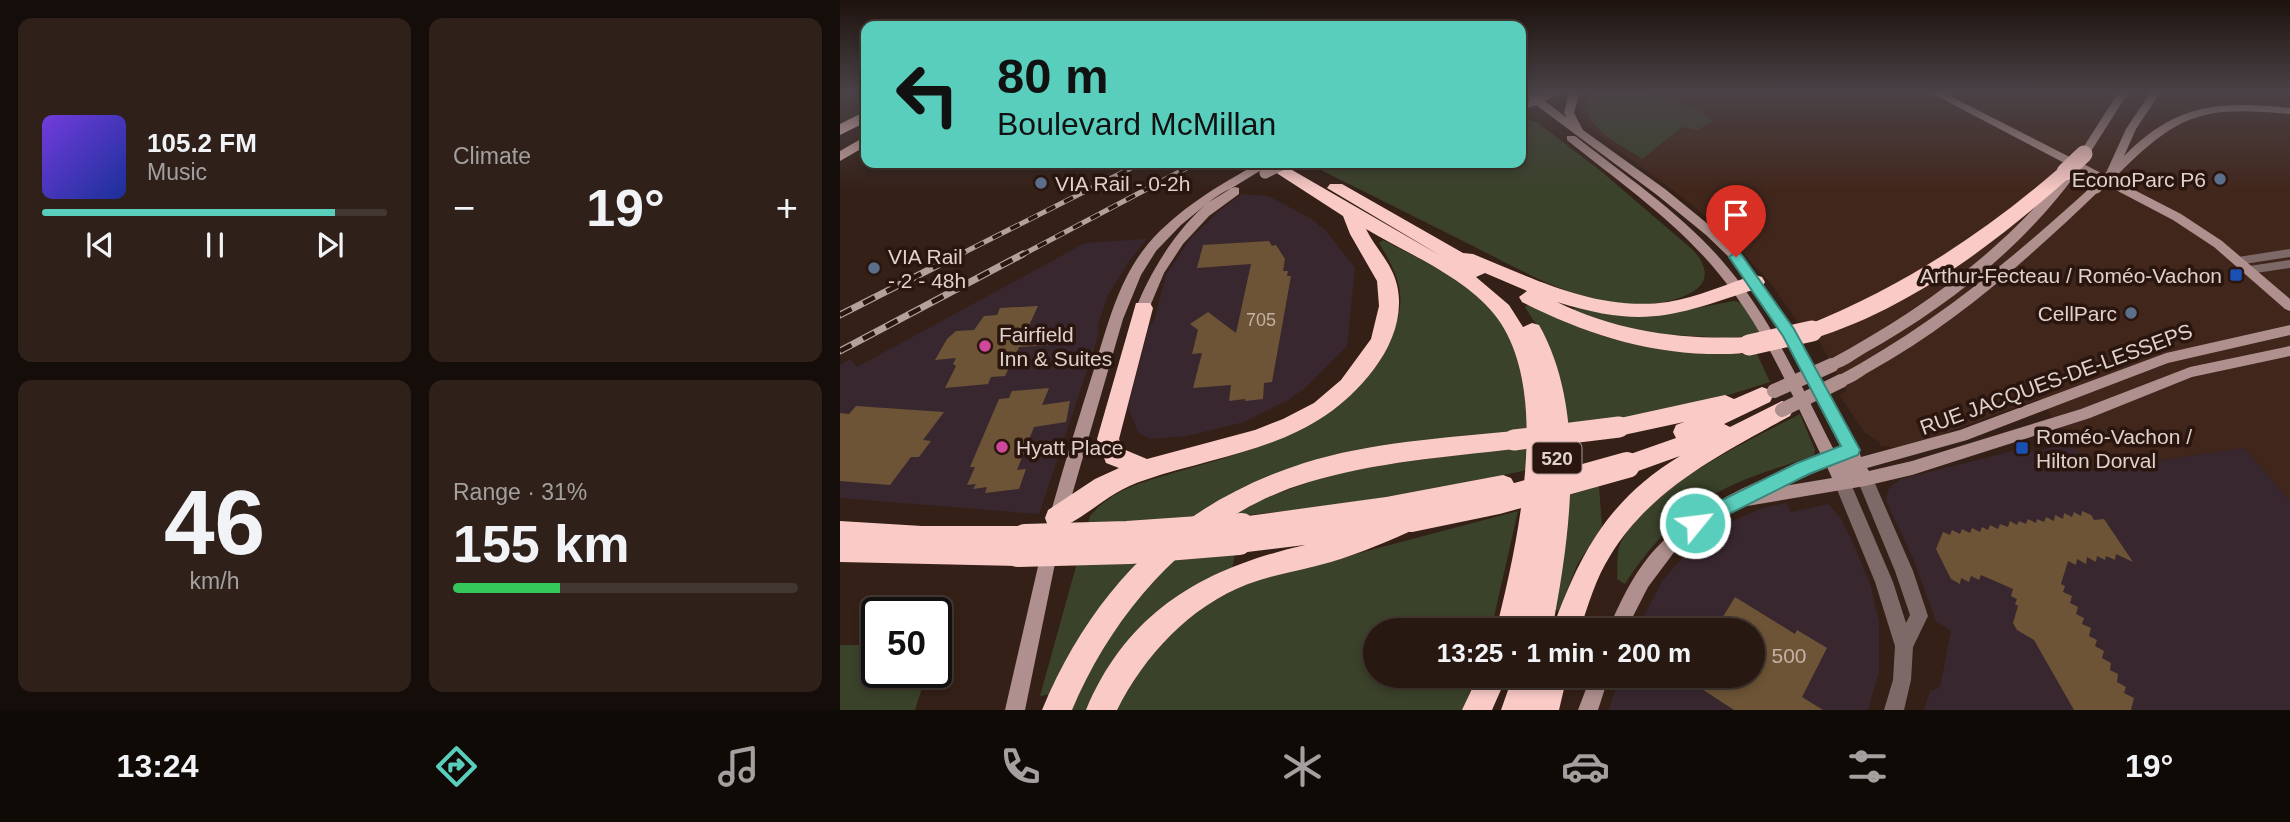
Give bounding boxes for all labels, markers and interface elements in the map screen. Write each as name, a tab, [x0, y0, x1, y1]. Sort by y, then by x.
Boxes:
icon: left	[882, 49, 973, 140]
text: 80 m	[997, 49, 1109, 103]
text: Boulevard McMillan	[997, 106, 1276, 142]
text: 105.2 FM	[147, 128, 257, 158]
text: Climate	[453, 143, 531, 169]
text: Music	[147, 159, 207, 185]
place label: EconoParc P6	[2072, 168, 2206, 191]
marker: EconoParc P6	[2212, 171, 2228, 187]
place label: VIA Rail - 0-2h	[1055, 172, 1190, 195]
marker: VIA Rail - 0-2h	[1033, 175, 1049, 191]
text: 19°	[586, 179, 665, 237]
pin	[1706, 185, 1766, 257]
text: −	[453, 187, 475, 229]
text: +	[776, 187, 798, 229]
icon: arrive	[1717, 196, 1755, 234]
icon: previous	[81, 226, 119, 264]
icon: pause	[196, 226, 234, 264]
icon: next	[311, 226, 349, 264]
place label: VIA Rail - 2 - 48h	[888, 245, 966, 292]
marker: VIA Rail - 2 - 48h	[866, 260, 882, 276]
place label: Arthur-Fecteau / Roméo-Vachon	[1920, 264, 2222, 287]
marker: Arthur-Fecteau / Roméo-Vachon	[2228, 267, 2244, 283]
place label: CellParc	[2038, 302, 2117, 325]
marker: CellParc	[2123, 305, 2139, 321]
house number: 705	[1246, 310, 1276, 330]
street label: RUE JACQUES-DE-LESSEPS	[1917, 319, 2195, 439]
place label: Fairfield Inn & Suites	[999, 323, 1112, 370]
marker: Fairfield Inn & Suites	[977, 338, 993, 354]
place label: Roméo-Vachon / Hilton Dorval	[2036, 425, 2192, 472]
place label: Hyatt Place	[1016, 436, 1123, 459]
marker: Hyatt Place	[994, 439, 1010, 455]
marker: Roméo-Vachon / Hilton Dorval	[2014, 440, 2030, 456]
road number: 520	[1532, 442, 1582, 474]
text: 46	[164, 472, 265, 573]
text: Range · 31%	[453, 479, 587, 505]
position arrow	[1658, 486, 1732, 560]
text: 155 km	[453, 515, 629, 573]
text: km/h	[190, 568, 239, 594]
speed limit sign: 50	[861, 597, 952, 688]
text: 13:25 · 1 min · 200 m	[1437, 638, 1691, 668]
house number: 500	[1771, 644, 1807, 667]
icon: directions	[432, 742, 481, 791]
icon: music	[714, 742, 763, 791]
icon: phone	[996, 742, 1045, 791]
icon: climate	[1278, 742, 1327, 791]
icon: car	[1561, 742, 1610, 791]
icon: filters	[1843, 742, 1892, 791]
text: 13:24	[117, 748, 198, 784]
text: 19°	[2125, 748, 2173, 784]

